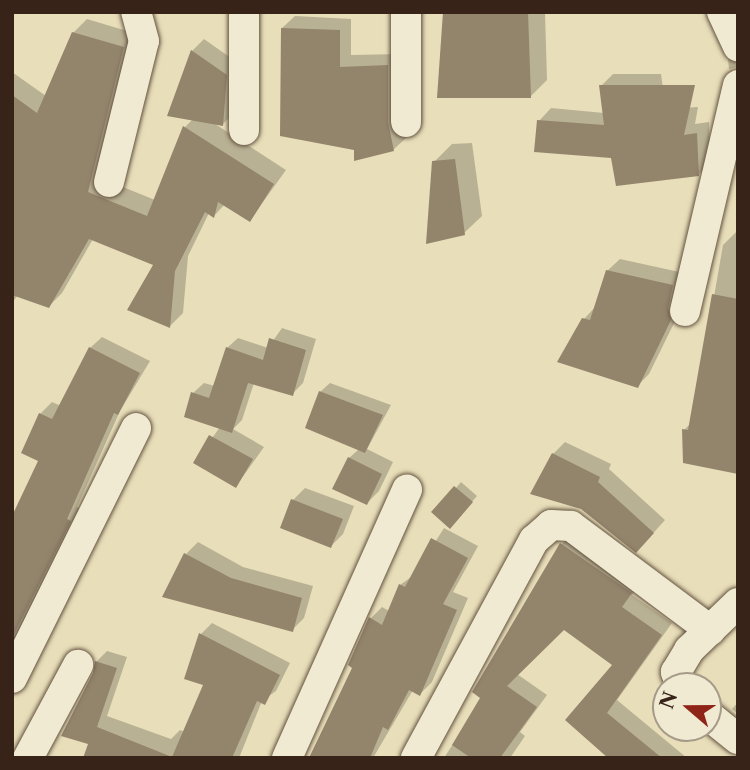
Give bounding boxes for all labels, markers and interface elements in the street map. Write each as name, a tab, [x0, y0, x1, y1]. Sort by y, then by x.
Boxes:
north arrow	[652, 672, 722, 742]
text: N	[655, 689, 682, 712]

